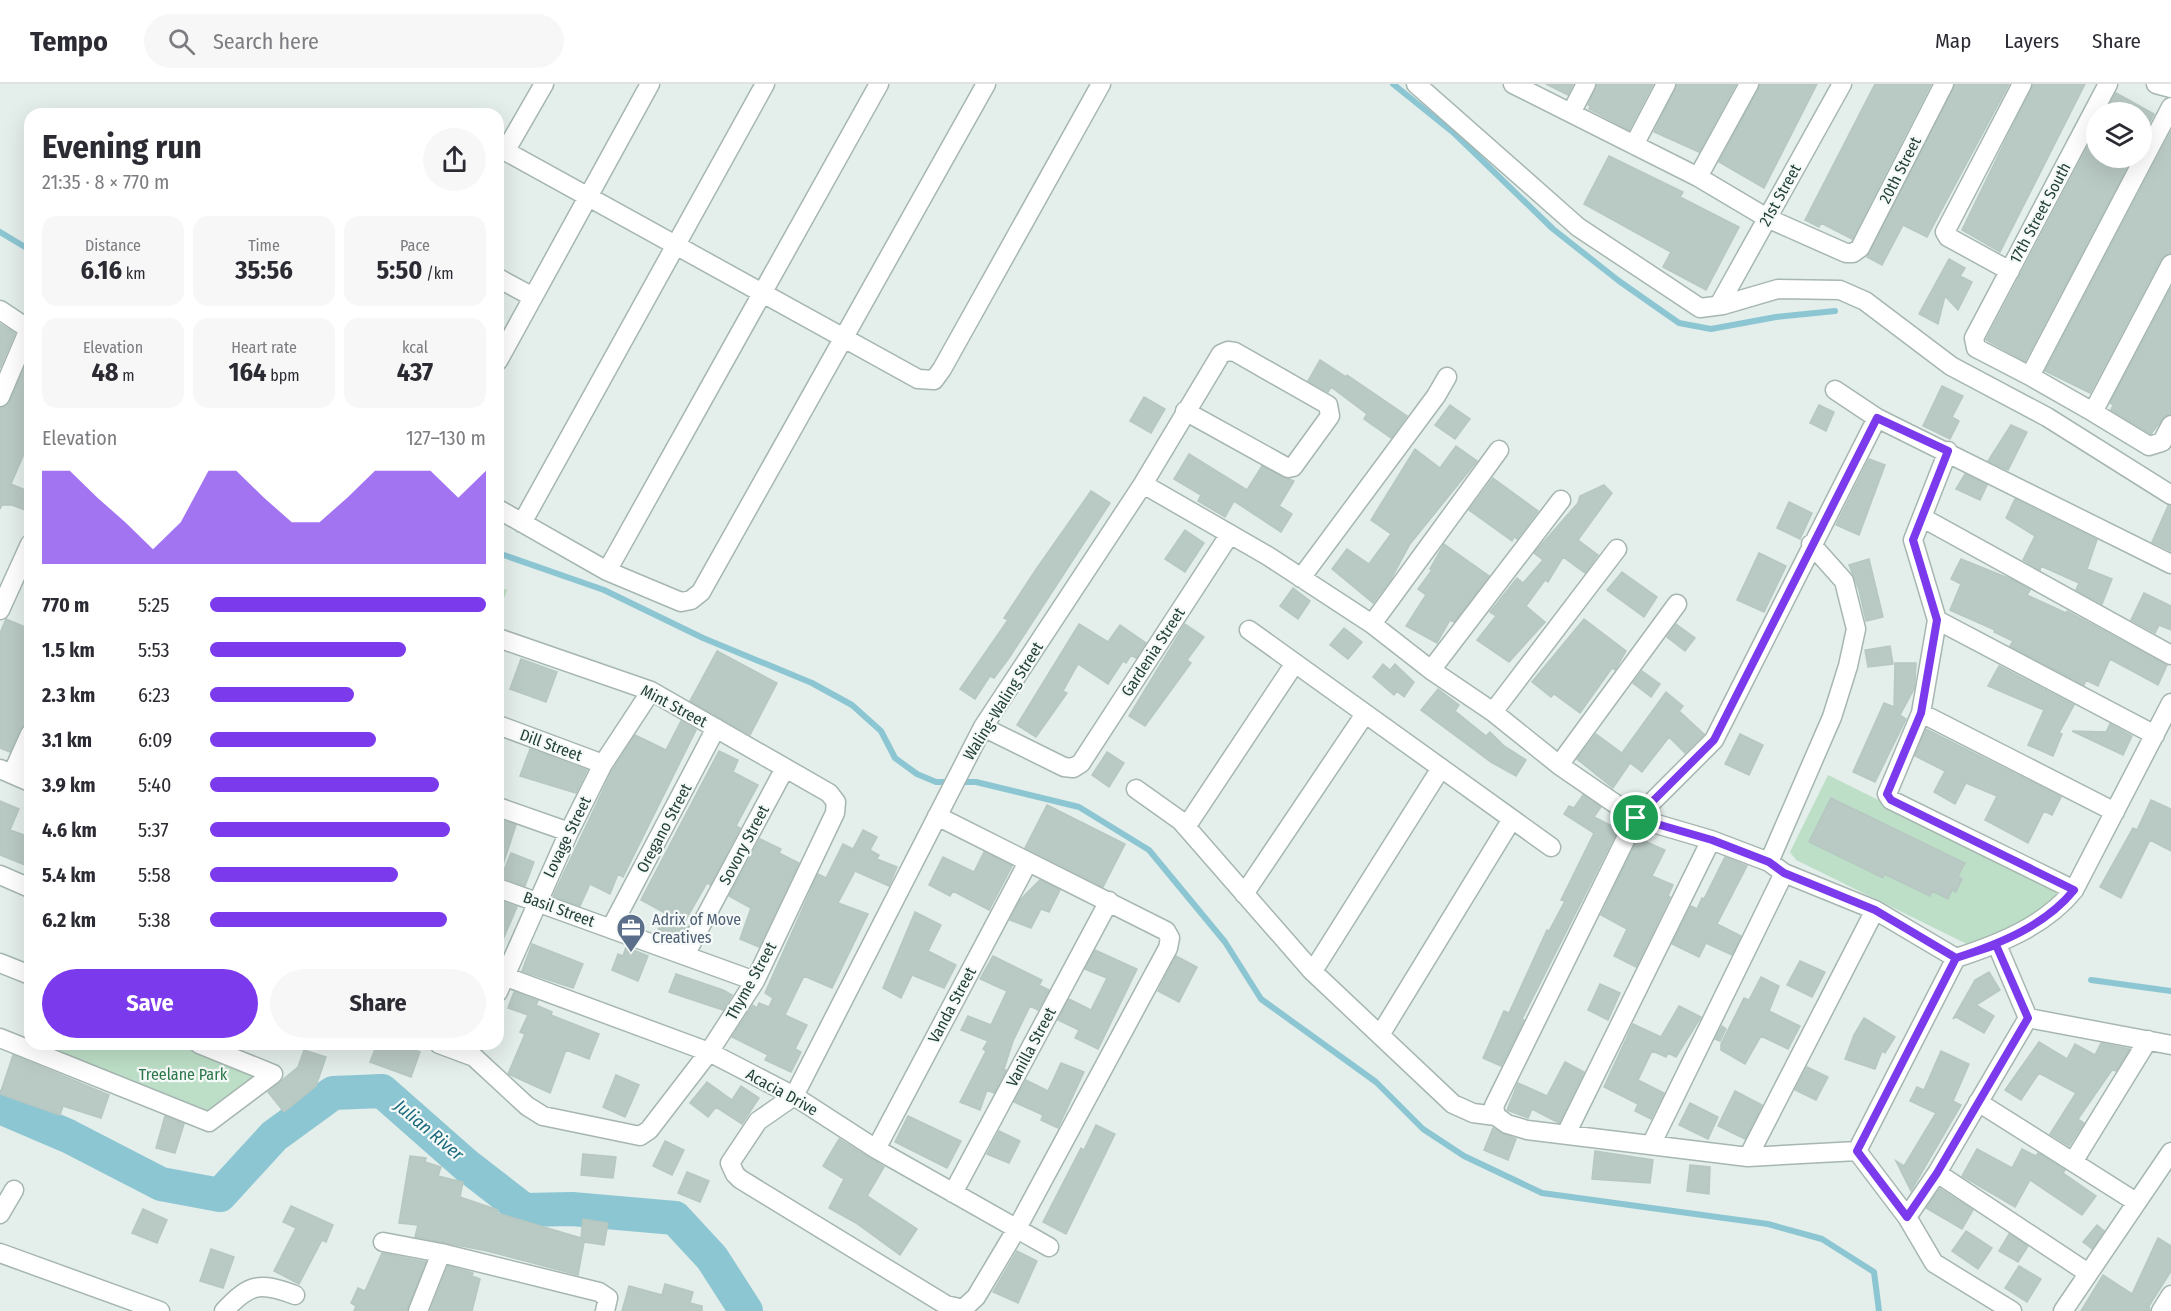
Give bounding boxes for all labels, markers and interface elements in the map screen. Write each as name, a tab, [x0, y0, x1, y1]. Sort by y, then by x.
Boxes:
search box	[144, 14, 564, 68]
text: Tempo	[30, 25, 108, 58]
icon: search	[165, 25, 198, 58]
text: Search here	[213, 28, 319, 55]
text: Map	[1935, 28, 1971, 54]
text: Layers	[2004, 28, 2059, 54]
text: Share	[2092, 28, 2141, 54]
map controls	[2086, 102, 2152, 168]
button: layers	[2086, 102, 2152, 168]
text: Evening run	[42, 127, 202, 167]
button: share	[423, 128, 486, 191]
street label: 20th Street	[1875, 133, 1925, 206]
street label: 17th Street South	[2005, 159, 2075, 267]
street label: 21st Street	[1755, 160, 1805, 229]
text: 21:35 · 8 × 770 m	[42, 170, 169, 194]
text: Distance	[85, 236, 141, 255]
text: Time	[248, 236, 280, 255]
text: Pace	[400, 236, 430, 255]
text: 6.16	[80, 255, 122, 286]
text: 35:56	[235, 255, 293, 286]
text: 5:50	[377, 255, 422, 286]
text: km	[122, 264, 146, 283]
text: /km	[422, 264, 453, 283]
text: Elevation	[83, 338, 143, 357]
text: Heart rate	[231, 338, 297, 357]
text: kcal	[402, 338, 428, 357]
text: 48	[91, 357, 119, 388]
text: 164	[228, 357, 266, 388]
text: 437	[397, 357, 433, 388]
text: m	[119, 366, 135, 385]
text: bpm	[266, 366, 300, 385]
text: Elevation	[42, 426, 117, 450]
text: 127–130 m	[406, 426, 486, 450]
text: 770 m	[42, 593, 89, 617]
text: 5:25	[138, 593, 169, 617]
street label: Gardenia Street	[1117, 603, 1189, 700]
text: 1.5 km	[42, 638, 95, 662]
text: 5:53	[138, 638, 170, 662]
street label: Waling-Waling Street	[959, 638, 1047, 764]
street label: Mint Street	[638, 681, 711, 732]
text: 2.3 km	[42, 683, 95, 707]
text: 6:23	[138, 683, 170, 707]
street label: Dill Street	[517, 725, 585, 765]
text: 3.1 km	[42, 728, 92, 752]
text: 6:09	[138, 728, 172, 752]
text: 3.9 km	[42, 773, 96, 797]
text: 5:40	[138, 773, 171, 797]
street label: Oregano Street	[633, 780, 696, 876]
pin	[1610, 792, 1661, 843]
street label: Lovage Street	[539, 793, 595, 881]
street label: Sovory Street	[715, 801, 773, 888]
icon: arrive	[1619, 801, 1652, 834]
text: 4.6 km	[42, 818, 97, 842]
text: 5:37	[138, 818, 169, 842]
text: 5.4 km	[42, 863, 96, 887]
text: 5:58	[138, 863, 171, 887]
street label: Basil Street	[521, 887, 598, 931]
text: 6.2 km	[42, 908, 96, 932]
text: 5:38	[138, 908, 171, 932]
place label: Adrix of Move Creatives	[652, 910, 741, 947]
office icon: Adrix of Move Creatives	[615, 912, 647, 954]
street label: Thyme Street	[722, 938, 781, 1023]
street label: Vanda Street	[924, 963, 980, 1046]
button: Save	[42, 969, 258, 1038]
button: Share	[270, 969, 486, 1038]
street label: Vanilla Street	[1002, 1003, 1060, 1090]
street label: Acacia Drive	[743, 1064, 821, 1120]
park label: Treelane Park	[139, 1065, 228, 1084]
water label: Julian River	[389, 1094, 469, 1166]

